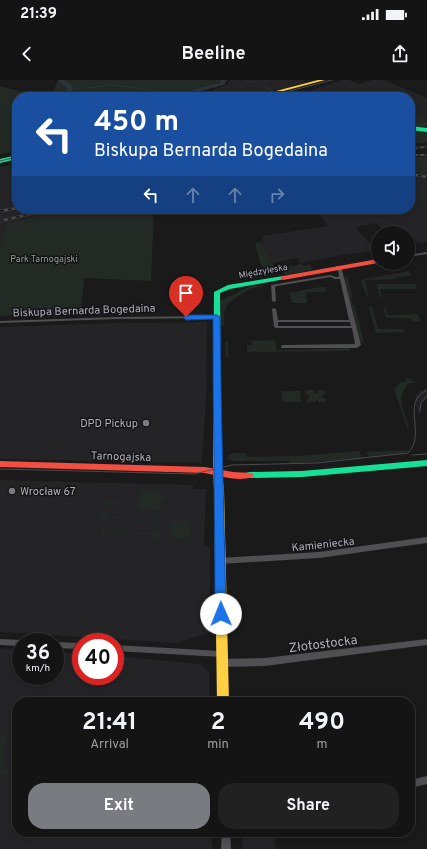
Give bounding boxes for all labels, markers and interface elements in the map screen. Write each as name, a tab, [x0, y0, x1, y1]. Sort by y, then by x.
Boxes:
text: 21:39	[20, 5, 57, 24]
icon: back	[16, 43, 38, 65]
text: Beeline	[181, 43, 246, 66]
icon: share	[389, 43, 411, 65]
text: 450 m	[94, 105, 179, 141]
icon: left	[28, 108, 80, 160]
text: Biskupa Bernarda Bogedaina	[94, 140, 328, 163]
icon: left	[140, 184, 162, 206]
icon: ahead	[182, 184, 204, 206]
icon: ahead	[224, 184, 246, 206]
icon: right	[266, 184, 288, 206]
map controls	[371, 226, 415, 270]
button: sound	[371, 226, 415, 270]
park label: Park Tarnogajski	[10, 254, 78, 265]
street label: Międzyleska	[238, 262, 289, 281]
pin	[169, 276, 203, 317]
icon: arrive	[175, 282, 197, 304]
street label: Biskupa Bernarda Bogedaina	[12, 302, 156, 320]
place label: DPD Pickup	[80, 417, 138, 431]
marker: DPD Pickup	[141, 418, 151, 428]
street label: Tarnogajska	[91, 449, 152, 465]
place label: Wrocław 67	[20, 485, 76, 499]
marker: Wrocław 67	[7, 486, 17, 496]
street label: Kamieniecka	[291, 535, 355, 555]
position arrow	[200, 593, 242, 635]
speed limit sign: 40	[72, 633, 124, 685]
street label: Złotostocka	[288, 633, 358, 657]
text: 36	[26, 641, 50, 667]
text: km/h	[26, 662, 50, 675]
text: 21:41	[82, 708, 137, 738]
text: 2	[211, 708, 225, 738]
text: 490	[299, 708, 345, 738]
text: Arrival	[90, 737, 129, 753]
text: min	[207, 737, 229, 753]
text: m	[316, 737, 327, 753]
button: Exit	[28, 783, 210, 829]
button: Share	[218, 783, 399, 829]

